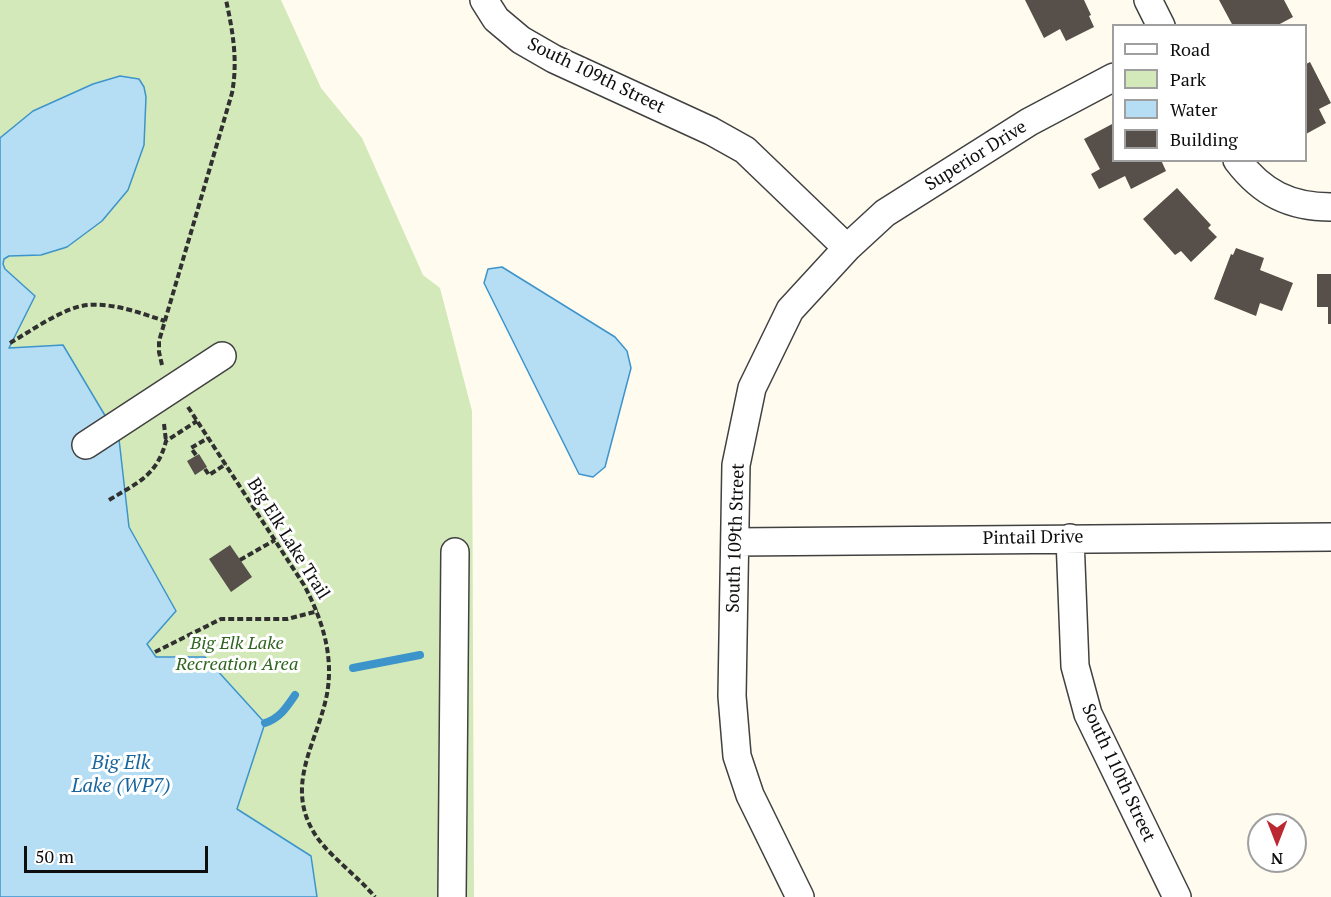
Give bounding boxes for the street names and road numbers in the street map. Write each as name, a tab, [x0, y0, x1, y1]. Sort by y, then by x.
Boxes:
street label: South 109th Street	[524, 33, 668, 119]
street label: Superior Drive	[921, 116, 1031, 196]
street label: South 109th Street	[723, 463, 749, 613]
street label: Big Elk Lake Trail	[242, 474, 334, 604]
street label: Pintail Drive	[982, 526, 1084, 550]
street label: South 110th Street	[1077, 700, 1159, 846]

